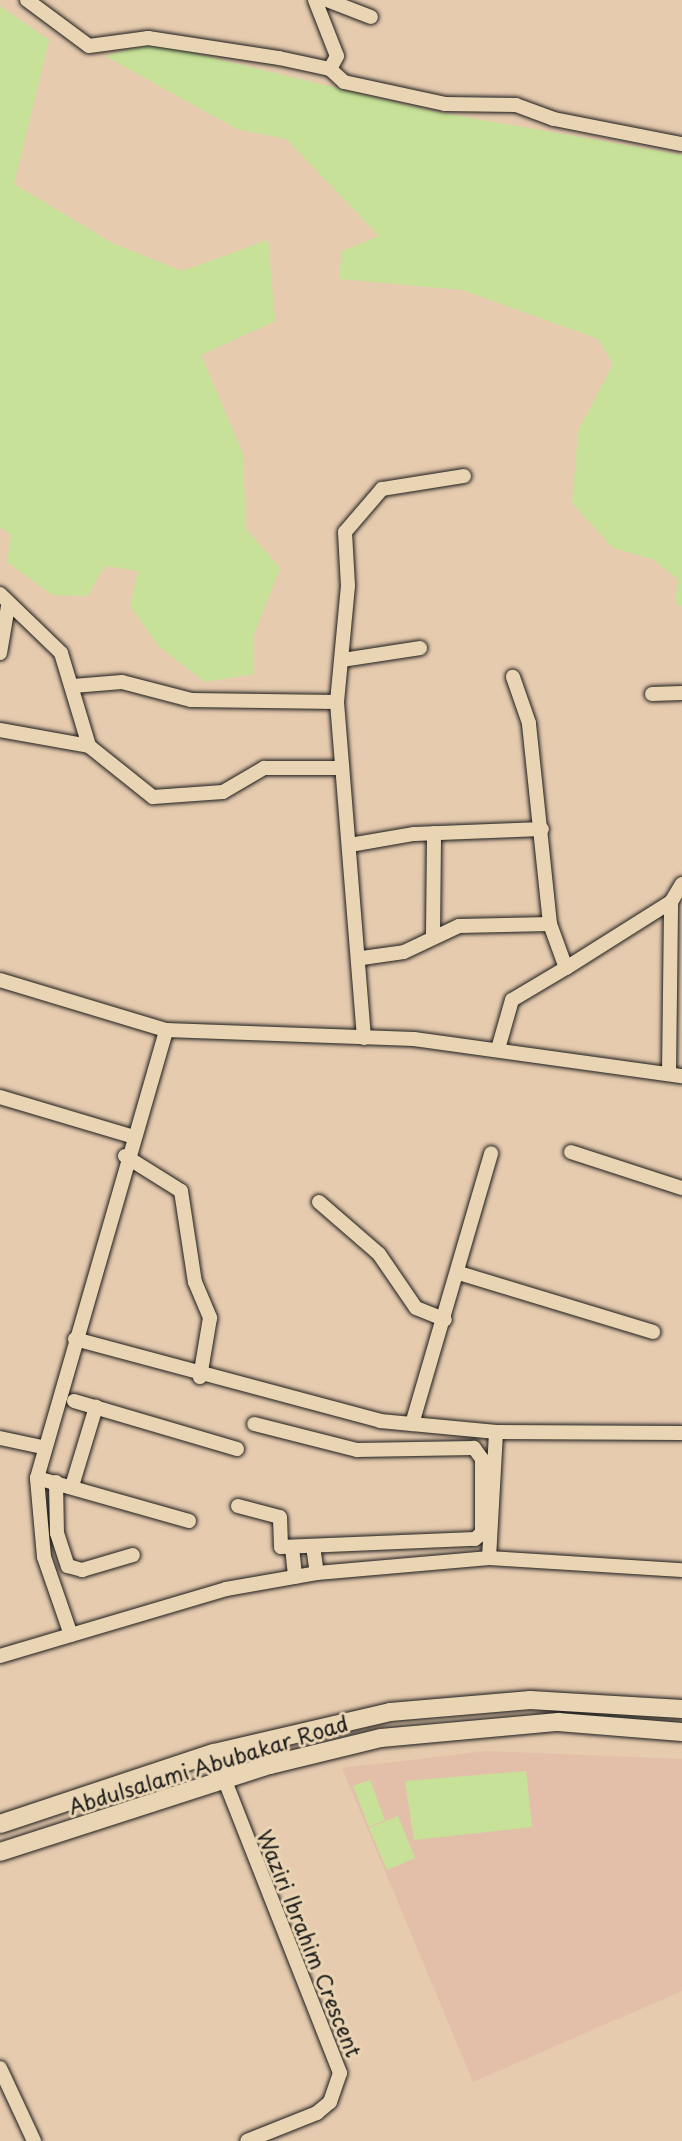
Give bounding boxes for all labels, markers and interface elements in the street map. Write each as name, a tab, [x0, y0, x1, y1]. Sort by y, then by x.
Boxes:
street label: Abdulsalami Abubakar Road	[66, 1710, 350, 1818]
street label: Waziri Ibrahim Crescent	[253, 1825, 367, 2061]

